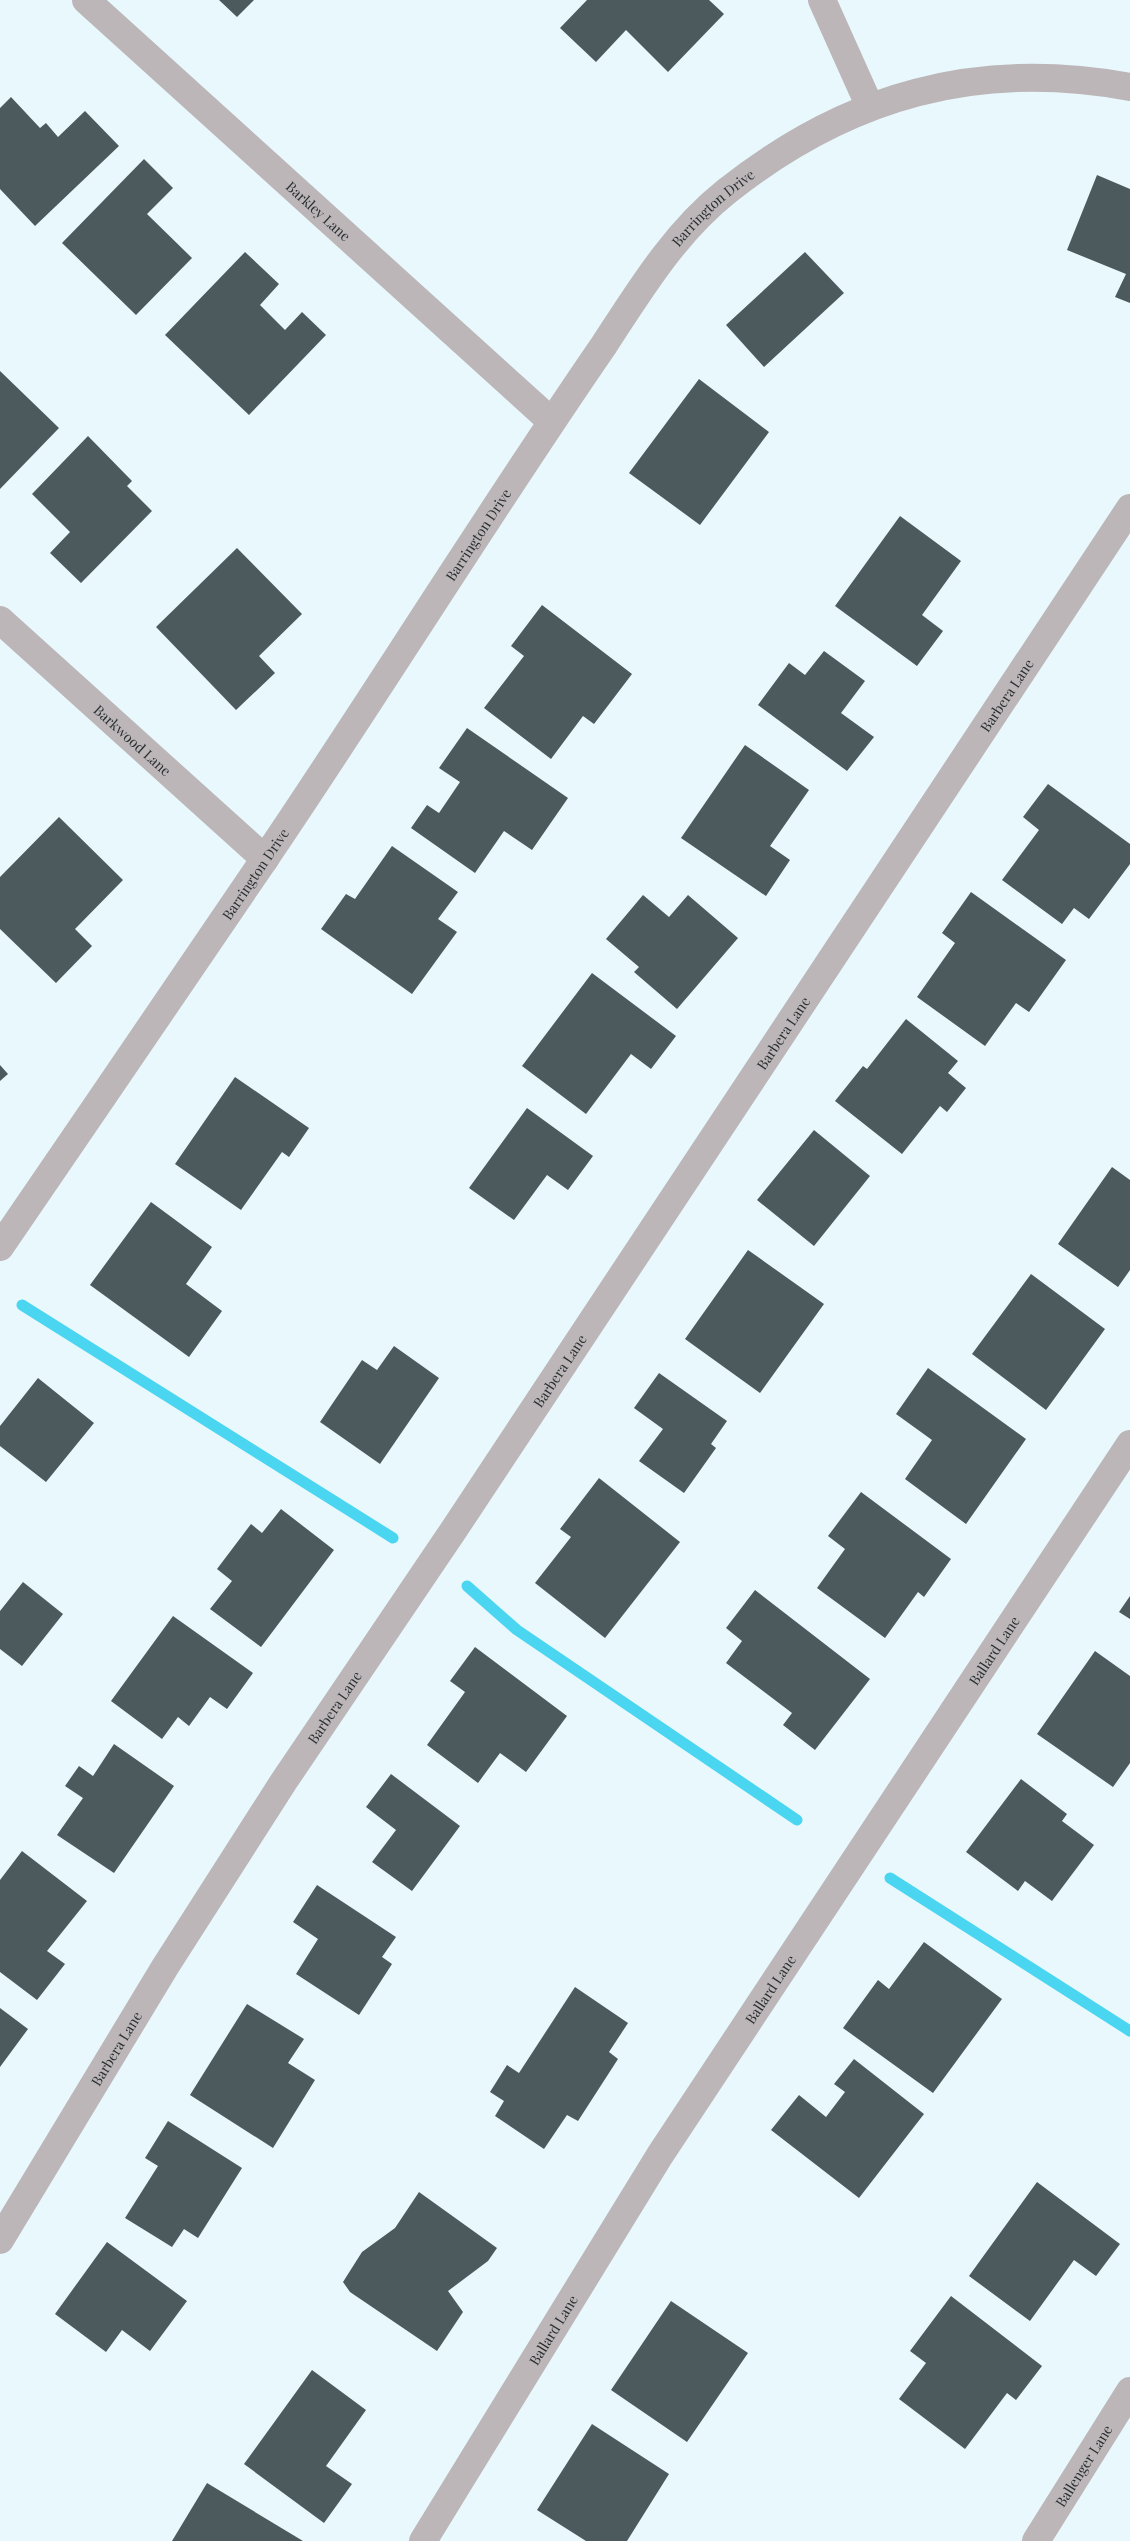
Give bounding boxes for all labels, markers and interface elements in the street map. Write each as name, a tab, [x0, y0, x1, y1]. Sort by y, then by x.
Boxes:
street label: Barrington Drive	[667, 164, 758, 250]
street label: Barkley Lane	[282, 177, 355, 245]
street label: Barrington Drive	[441, 485, 515, 584]
street label: Barbera Lane	[975, 655, 1037, 735]
street label: Barkwood Lane	[90, 700, 176, 780]
street label: Barrington Drive	[217, 824, 293, 923]
street label: Barbera Lane	[752, 993, 814, 1073]
street label: Barbera Lane	[528, 1330, 590, 1411]
street label: Ballard Lane	[964, 1612, 1023, 1688]
street label: Barbera Lane	[303, 1667, 365, 1747]
street label: Ballard Lane	[740, 1951, 799, 2027]
street label: Barbera Lane	[86, 2007, 146, 2089]
street label: Ballard Lane	[524, 2291, 582, 2368]
street label: Ballenger Lane	[1050, 2421, 1116, 2510]

